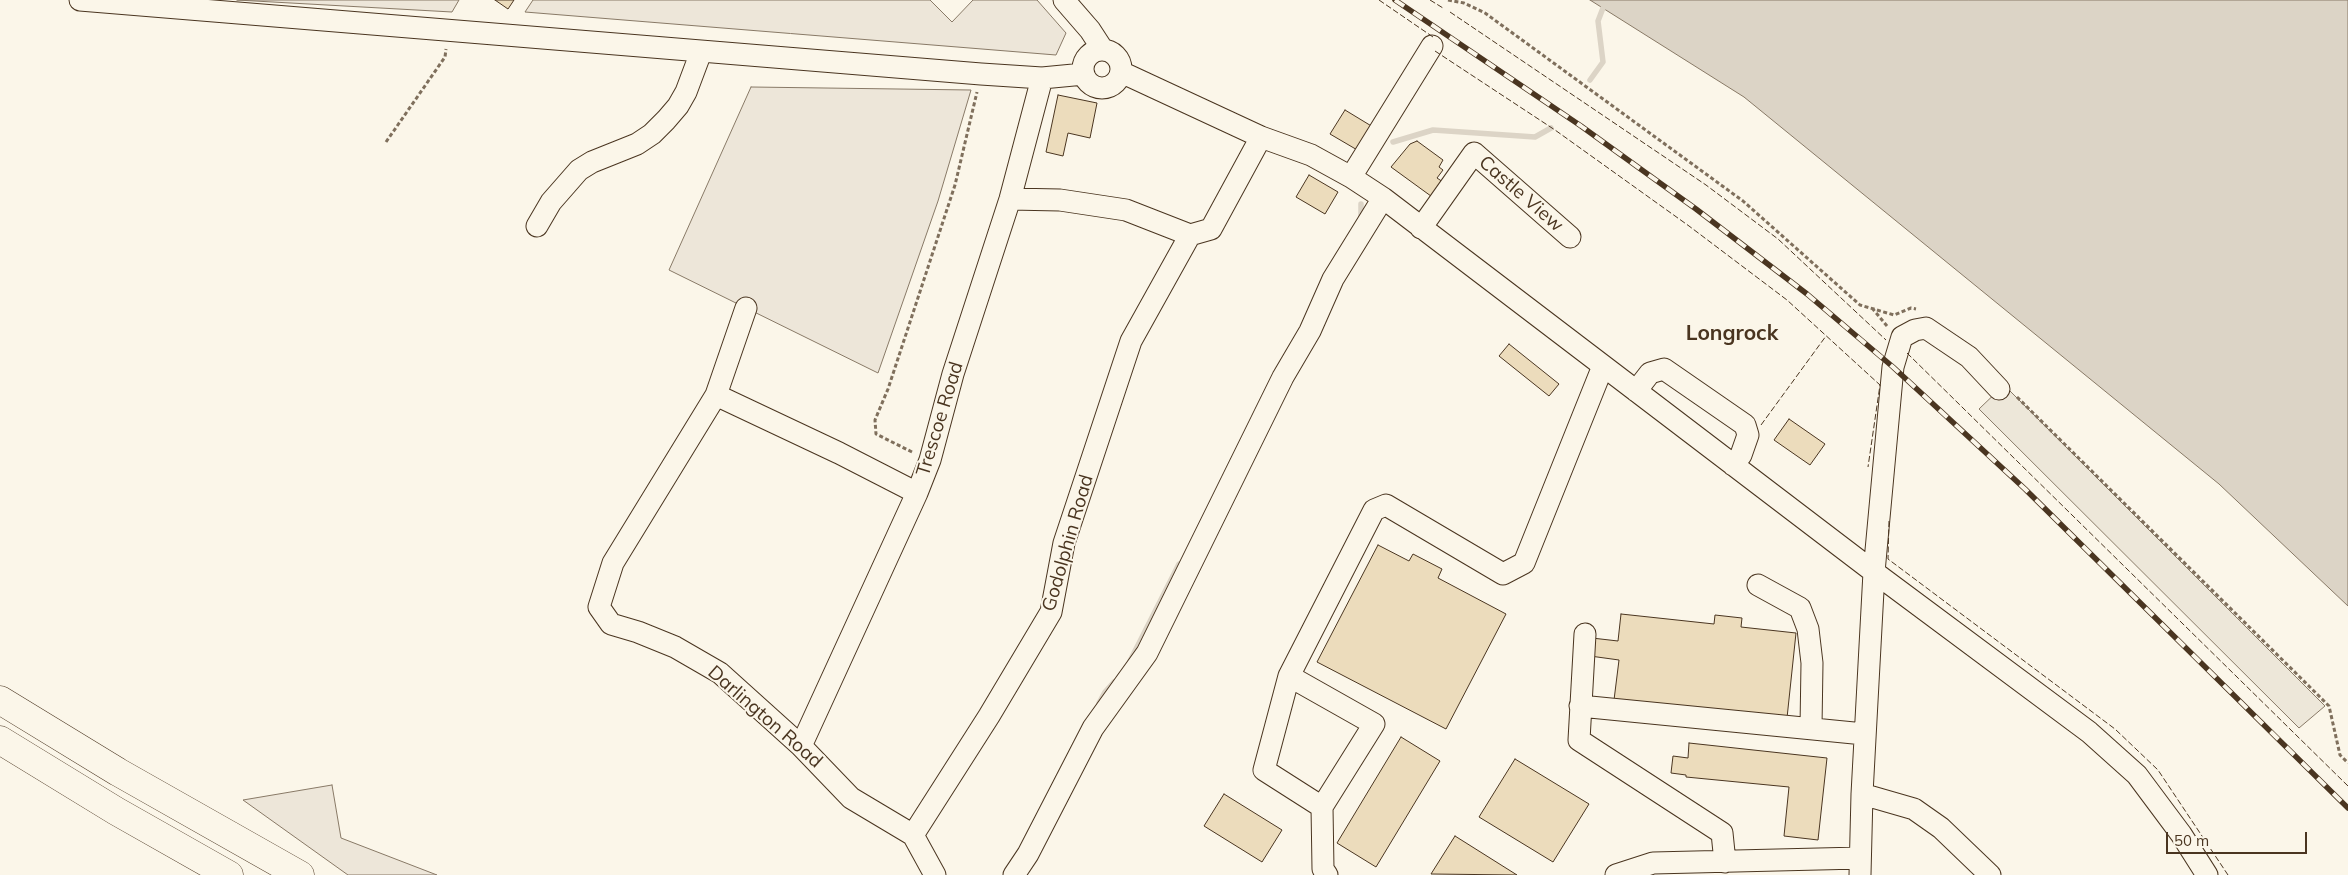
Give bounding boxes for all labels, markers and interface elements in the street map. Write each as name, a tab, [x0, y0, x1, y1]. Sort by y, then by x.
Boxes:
street label: Castle View	[1474, 151, 1568, 237]
district label: Longrock	[1686, 321, 1778, 347]
street label: Trescoe Road	[912, 359, 968, 479]
street label: Godolphin Road	[1038, 472, 1098, 614]
street label: Darlington Road	[703, 661, 827, 773]
scale bar	[2168, 822, 2309, 854]
text: 50 m	[2174, 831, 2209, 850]

